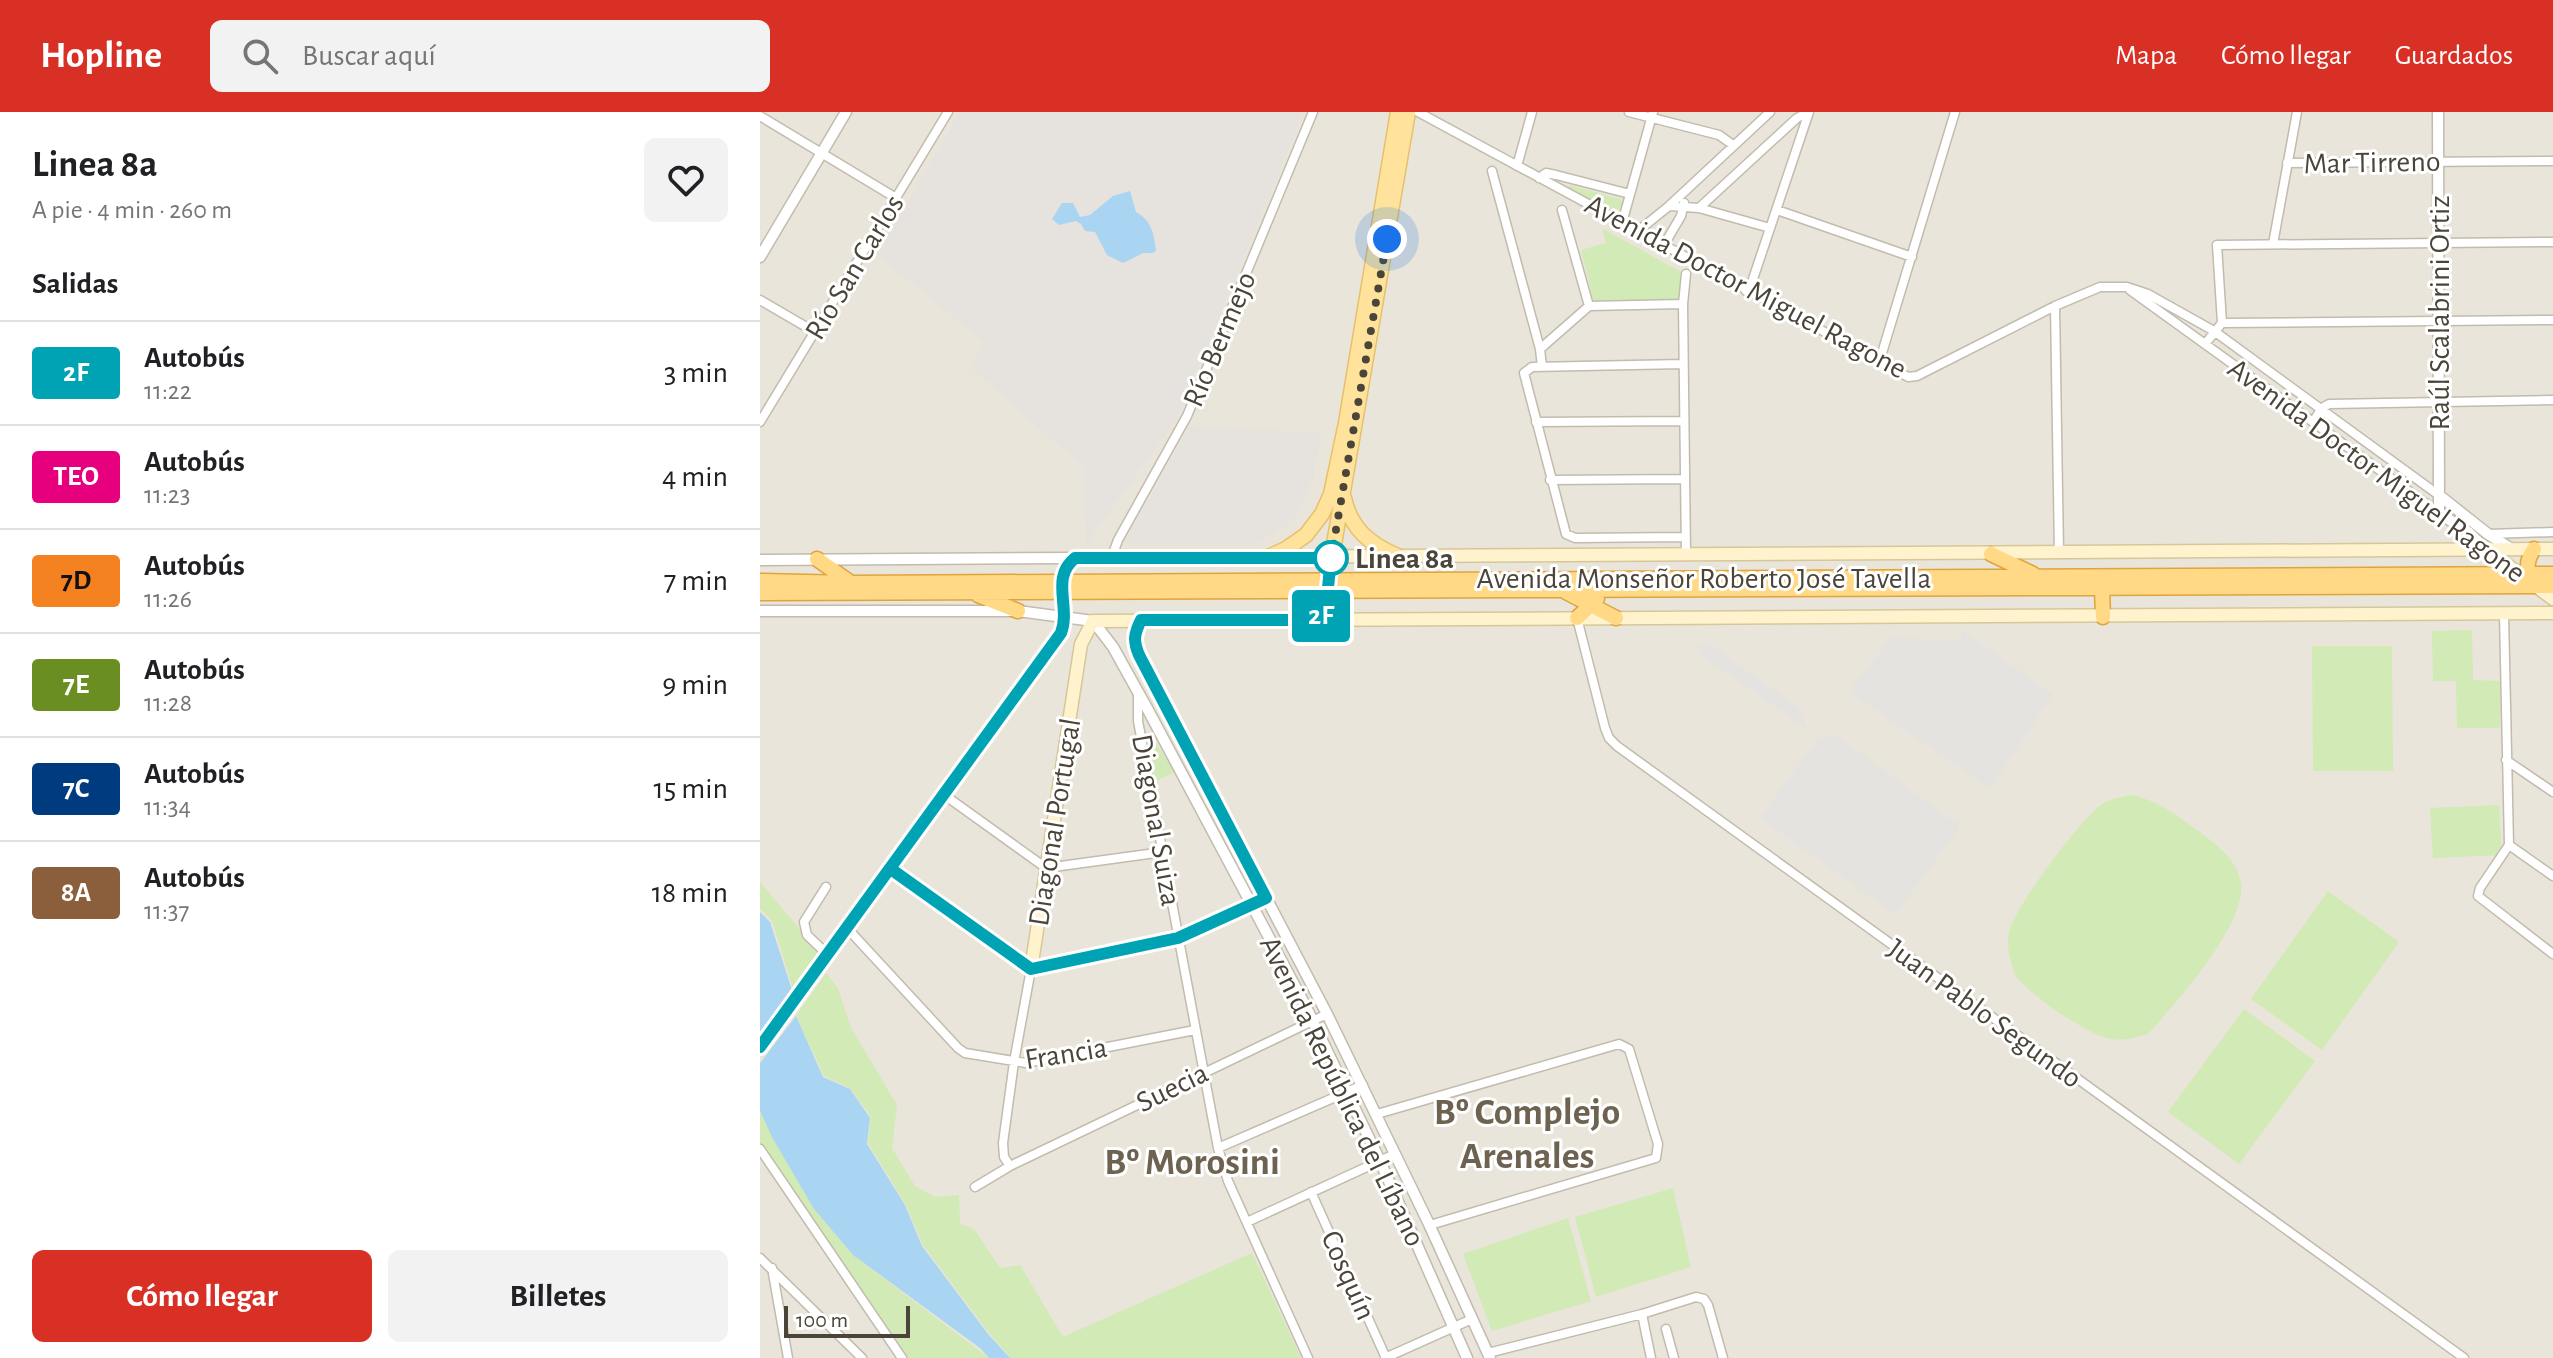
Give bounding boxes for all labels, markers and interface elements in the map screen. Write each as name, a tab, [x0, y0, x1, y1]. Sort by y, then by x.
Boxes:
search box	[210, 20, 770, 92]
icon: search	[238, 34, 282, 78]
text: Hopline	[40, 37, 162, 75]
text: Buscar aquí	[302, 41, 436, 71]
text: Mapa	[2115, 42, 2177, 70]
text: Cómo llegar	[2221, 42, 2351, 70]
text: Guardados	[2395, 42, 2513, 70]
button: heart	[644, 138, 728, 222]
text: Linea 8a	[32, 146, 157, 184]
street label: Mar Tirreno	[2303, 147, 2441, 179]
street label: Avenida Doctor Miguel Ragone	[1580, 189, 1911, 384]
street label: Río San Carlos	[800, 190, 910, 345]
street label: Raúl Scalabrini Ortiz	[2425, 195, 2455, 431]
text: A pie · 4 min · 260 m	[32, 197, 232, 223]
your location	[1367, 219, 1407, 259]
street label: Río Bermejo	[1178, 268, 1262, 411]
text: Salidas	[32, 269, 118, 299]
text: Autobús	[144, 343, 245, 373]
street label: Avenida Doctor Miguel Ragone	[2222, 353, 2530, 588]
text: 3 min	[664, 358, 728, 388]
text: 2F	[63, 359, 89, 387]
text: 11:22	[144, 378, 192, 404]
text: Autobús	[144, 447, 245, 477]
text: 4 min	[662, 462, 728, 492]
text: TEO	[53, 463, 99, 491]
text: 11:23	[144, 482, 190, 508]
marker: Linea 8a	[1314, 541, 1348, 575]
place label: Linea 8a	[1355, 544, 1454, 574]
text: Autobús	[144, 551, 245, 581]
street label: Avenida Monseñor Roberto José Tavella	[1477, 564, 1931, 594]
text: 7 min	[664, 566, 728, 596]
text: 7D	[61, 567, 91, 595]
text: 11:26	[144, 586, 192, 612]
line badge: 2F	[1285, 590, 1357, 642]
text: 2F	[1308, 602, 1334, 630]
text: Autobús	[144, 655, 245, 685]
text: 9 min	[662, 670, 728, 700]
text: 7E	[63, 671, 89, 699]
text: 11:28	[144, 690, 192, 716]
street label: Diagonal Portugal	[1024, 716, 1086, 928]
street label: Diagonal Suiza	[1126, 732, 1186, 909]
text: Autobús	[144, 759, 245, 789]
text: 15 min	[653, 774, 728, 804]
text: 7C	[63, 775, 89, 803]
text: 11:34	[144, 794, 191, 820]
text: Autobús	[144, 863, 245, 893]
text: 18 min	[652, 878, 728, 908]
text: 8A	[61, 879, 91, 907]
text: 11:37	[144, 898, 189, 924]
street label: Avenida República del Líbano	[1254, 932, 1430, 1251]
street label: Juan Pablo Segundo	[1882, 934, 2087, 1094]
street label: Francia	[1023, 1033, 1109, 1075]
street label: Suecia	[1132, 1058, 1213, 1118]
district label: Bº Complejo Arenales	[1434, 1094, 1620, 1176]
district label: Bº Morosini	[1104, 1144, 1280, 1182]
street label: Cosquín	[1315, 1226, 1381, 1325]
button: Cómo llegar	[32, 1250, 372, 1342]
button: Billetes	[388, 1250, 728, 1342]
scale bar	[784, 1302, 910, 1338]
text: 100 m	[796, 1309, 848, 1331]

